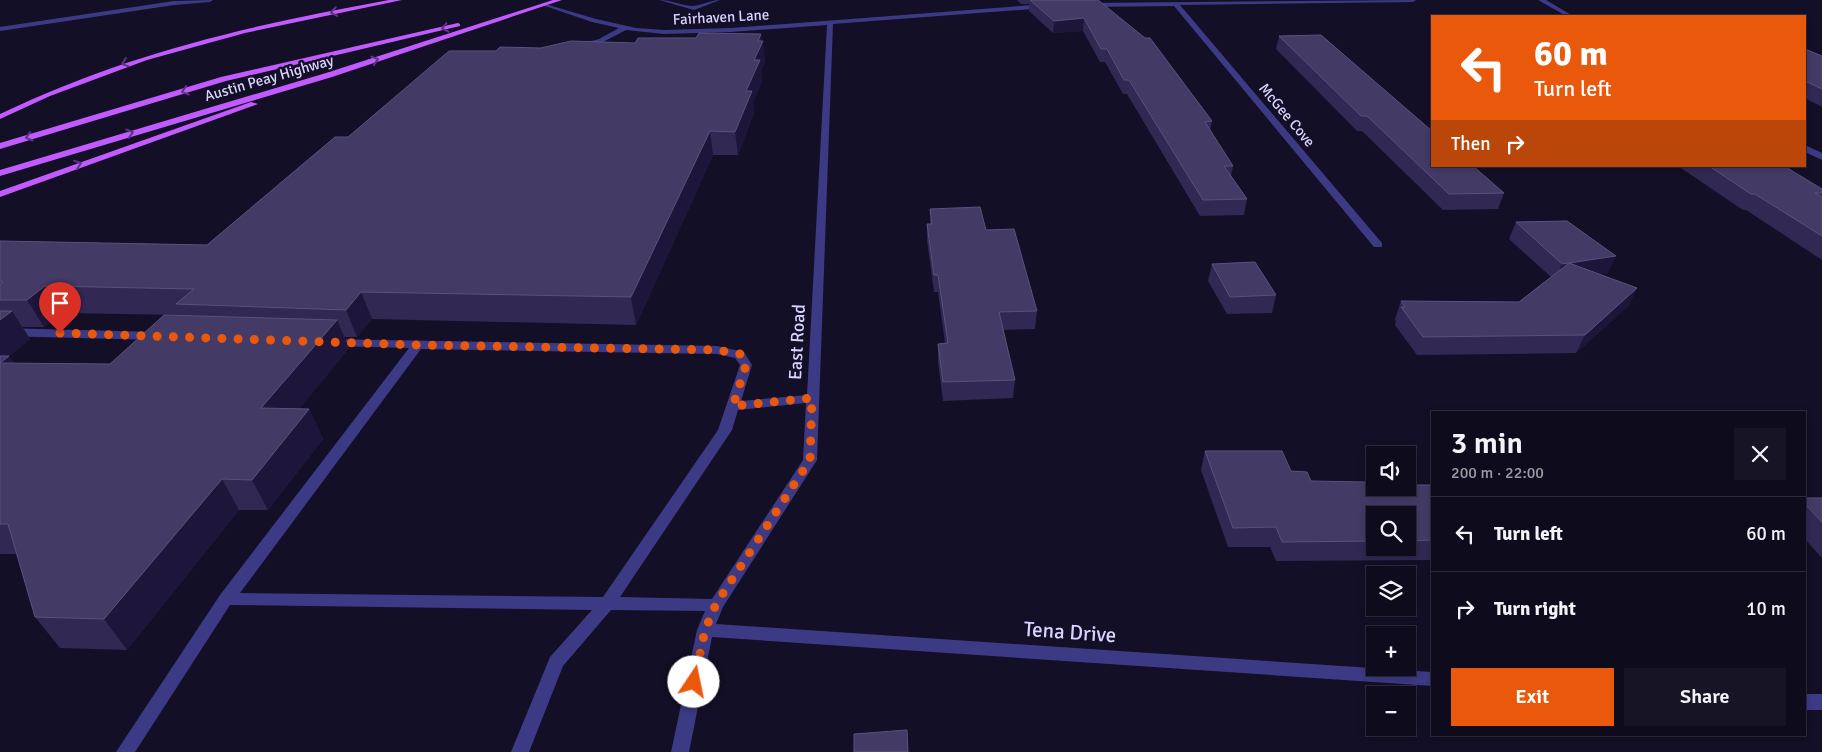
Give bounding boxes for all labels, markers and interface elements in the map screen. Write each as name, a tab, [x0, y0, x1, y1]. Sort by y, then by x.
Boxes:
street label: Fairhaven Lane	[672, 5, 770, 29]
one-way arrow	[330, 6, 338, 17]
one-way arrow	[441, 22, 450, 33]
text: 60 m	[1534, 32, 1608, 75]
icon: left	[1451, 35, 1516, 100]
street label: Austin Peay Highway	[203, 51, 335, 105]
one-way arrow	[371, 56, 379, 66]
one-way arrow	[122, 58, 130, 68]
text: Turn left	[1534, 75, 1612, 102]
street label: McGee Cove	[1255, 79, 1319, 151]
one-way arrow	[181, 85, 190, 95]
one-way arrow	[126, 128, 134, 138]
icon: right	[1501, 130, 1529, 158]
one-way arrow	[26, 131, 34, 141]
text: Then	[1451, 132, 1491, 156]
one-way arrow	[74, 160, 82, 170]
pin	[39, 282, 81, 333]
icon: arrive	[46, 289, 74, 317]
street label: East Road	[784, 304, 810, 380]
text: 3 min	[1451, 425, 1523, 462]
button: close	[1734, 428, 1786, 480]
map controls	[1366, 446, 1416, 736]
button: sound	[1366, 446, 1416, 496]
text: 200 m · 22:00	[1451, 463, 1544, 483]
button: search	[1366, 506, 1416, 556]
icon: left	[1451, 520, 1479, 548]
text: Turn left	[1494, 522, 1563, 546]
text: 60 m	[1746, 522, 1786, 546]
button: layers	[1366, 566, 1416, 616]
icon: right	[1451, 595, 1479, 623]
text: Turn right	[1494, 597, 1576, 621]
text: 10 m	[1746, 597, 1786, 621]
street label: Tena Drive	[1023, 616, 1117, 648]
button: +	[1366, 626, 1416, 676]
position arrow	[667, 655, 719, 707]
button: Exit	[1451, 668, 1614, 726]
button: Share	[1624, 668, 1786, 726]
button: −	[1366, 686, 1416, 736]

